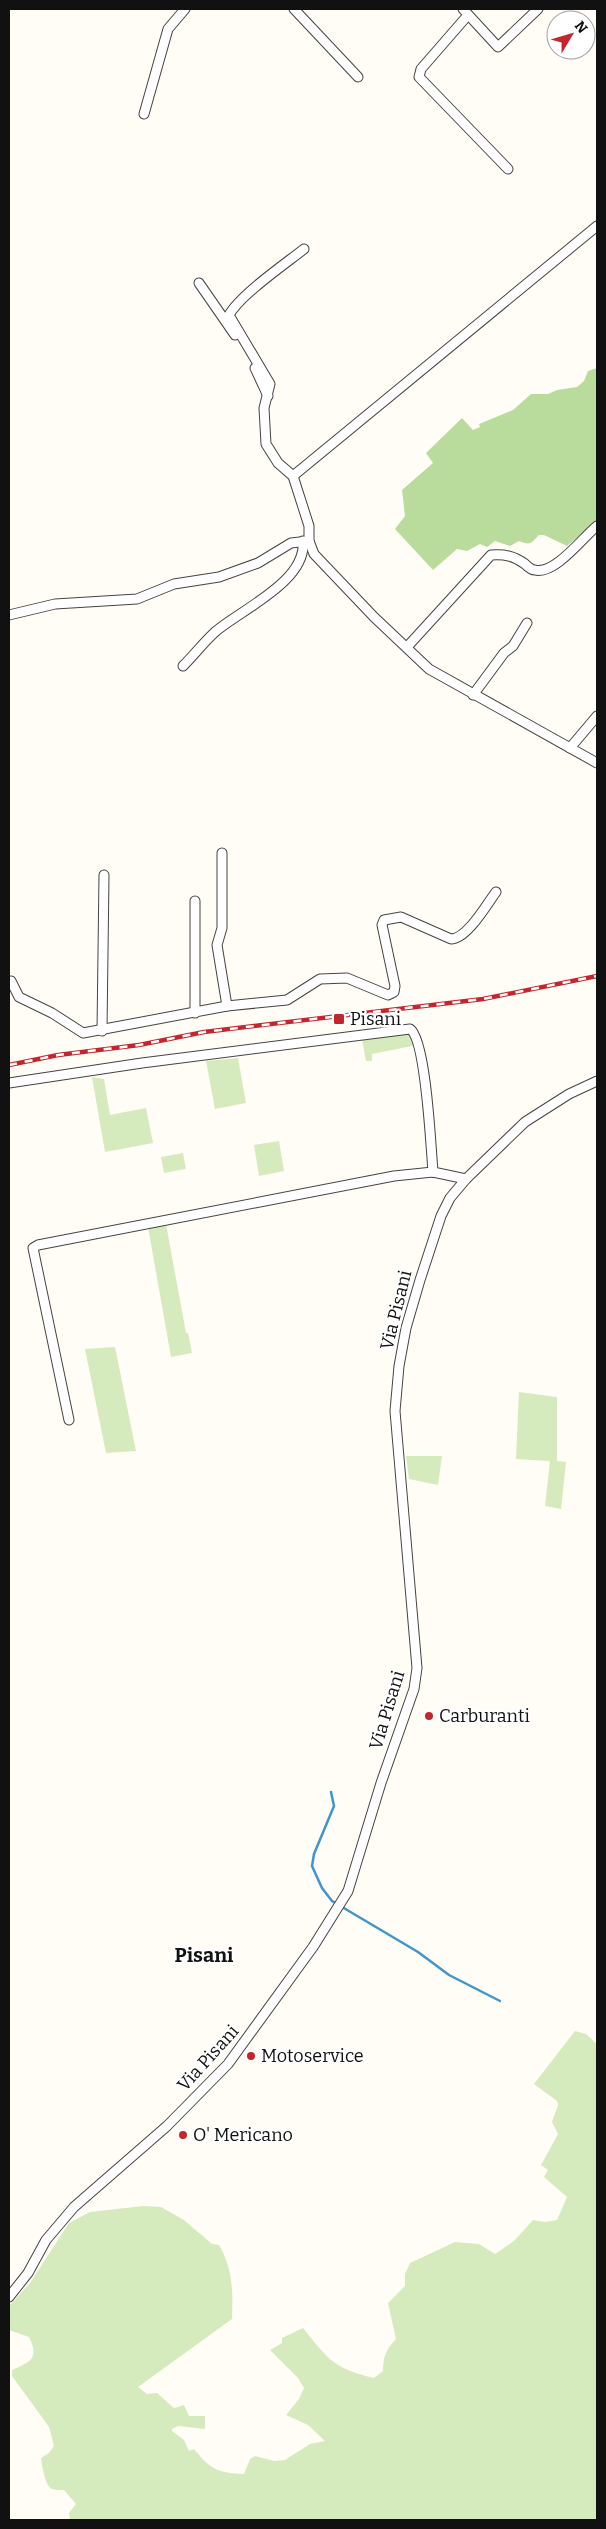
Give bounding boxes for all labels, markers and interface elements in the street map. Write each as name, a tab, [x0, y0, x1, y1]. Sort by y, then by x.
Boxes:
north arrow	[546, 10, 596, 60]
text: N	[571, 18, 591, 37]
place label: Pisani	[350, 1008, 401, 1030]
marker: Pisani	[332, 1012, 346, 1026]
street label: Via Pisani	[375, 1268, 417, 1352]
street label: Via Pisani	[365, 1668, 409, 1752]
place label: Carburanti	[439, 1705, 530, 1727]
marker: Carburanti	[423, 1710, 435, 1722]
district label: Pisani	[175, 1943, 234, 1967]
street label: Via Pisani	[173, 2020, 243, 2096]
place label: Motoservice	[261, 2045, 364, 2067]
marker: Motoservice	[245, 2050, 257, 2062]
place label: O' Mericano	[193, 2124, 293, 2146]
marker: O' Mericano	[177, 2129, 189, 2141]

